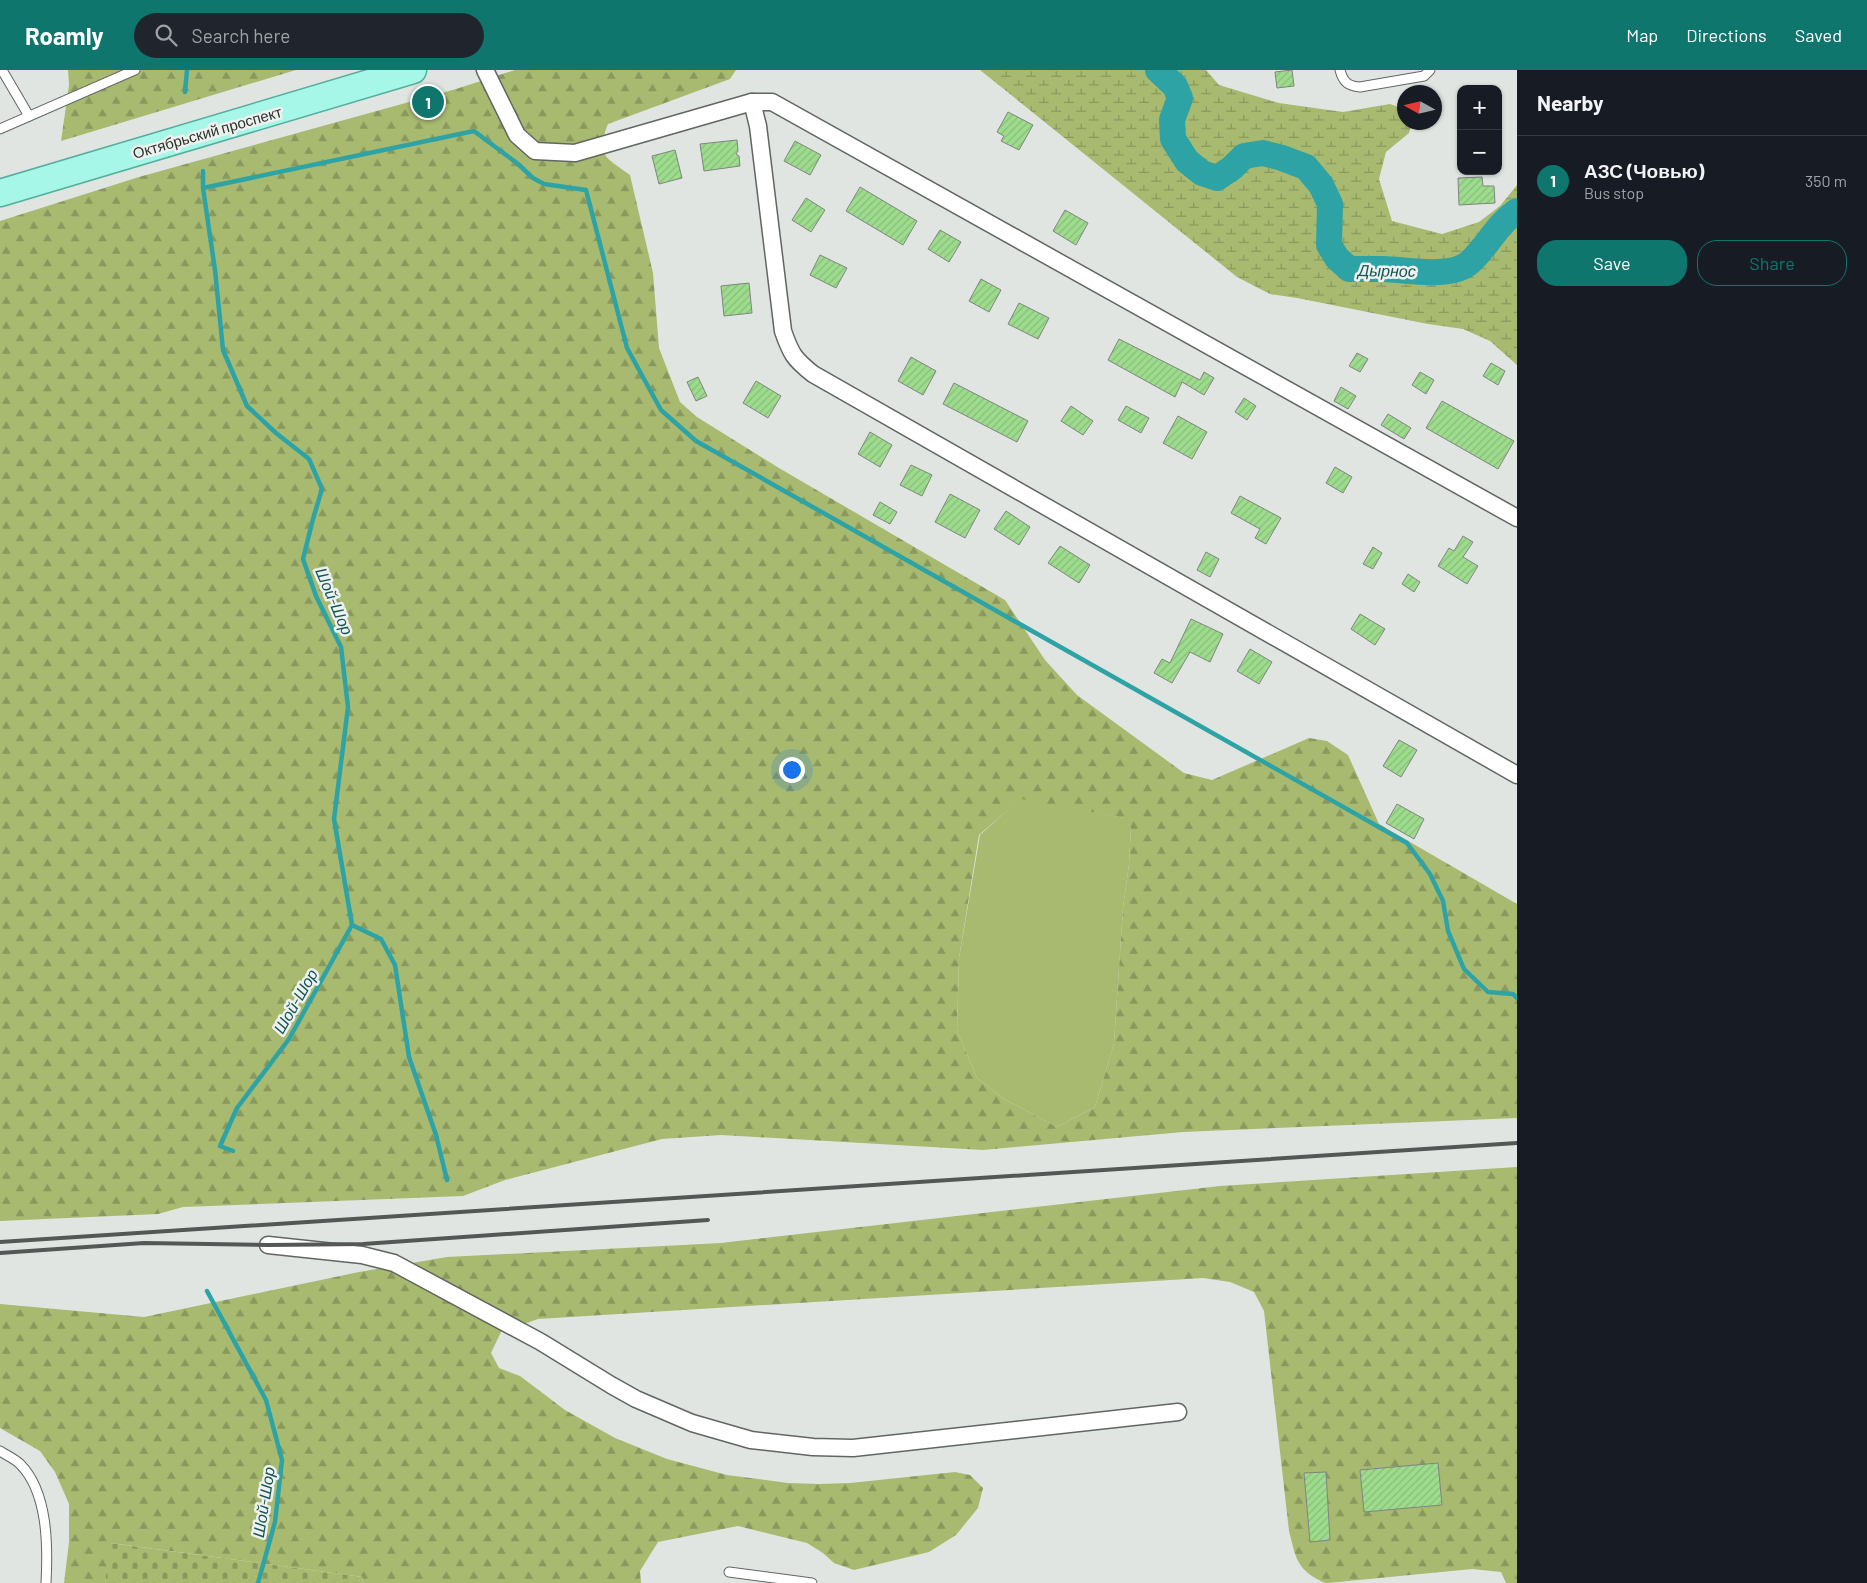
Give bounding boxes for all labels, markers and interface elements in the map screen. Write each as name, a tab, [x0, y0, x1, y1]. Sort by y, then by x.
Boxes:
search box	[134, 13, 484, 58]
text: Roamly	[25, 21, 104, 50]
icon: search	[152, 21, 180, 49]
text: Search here	[192, 24, 290, 47]
text: Map	[1626, 24, 1658, 46]
text: Directions	[1686, 24, 1767, 46]
text: Saved	[1795, 24, 1842, 46]
pin: 1	[412, 83, 444, 121]
north arrow	[1397, 85, 1442, 130]
map controls	[1457, 85, 1502, 175]
button: +	[1457, 85, 1502, 130]
text: Nearby	[1537, 90, 1603, 115]
street label: Октябрьский проспект	[130, 102, 284, 162]
button: −	[1457, 130, 1502, 175]
text: АЗС (Човью)	[1584, 159, 1704, 182]
text: 1	[1550, 171, 1556, 190]
text: 350 m	[1805, 171, 1847, 190]
text: Bus stop	[1584, 183, 1644, 202]
button: Save	[1537, 240, 1687, 286]
button: Share	[1697, 240, 1847, 286]
water label: Дырнос	[1356, 260, 1416, 280]
water label: Шой-Шор	[312, 565, 358, 638]
your location	[779, 757, 805, 783]
water label: Шой-Шор	[269, 965, 321, 1037]
water label: Шой-Шор	[248, 1465, 278, 1539]

